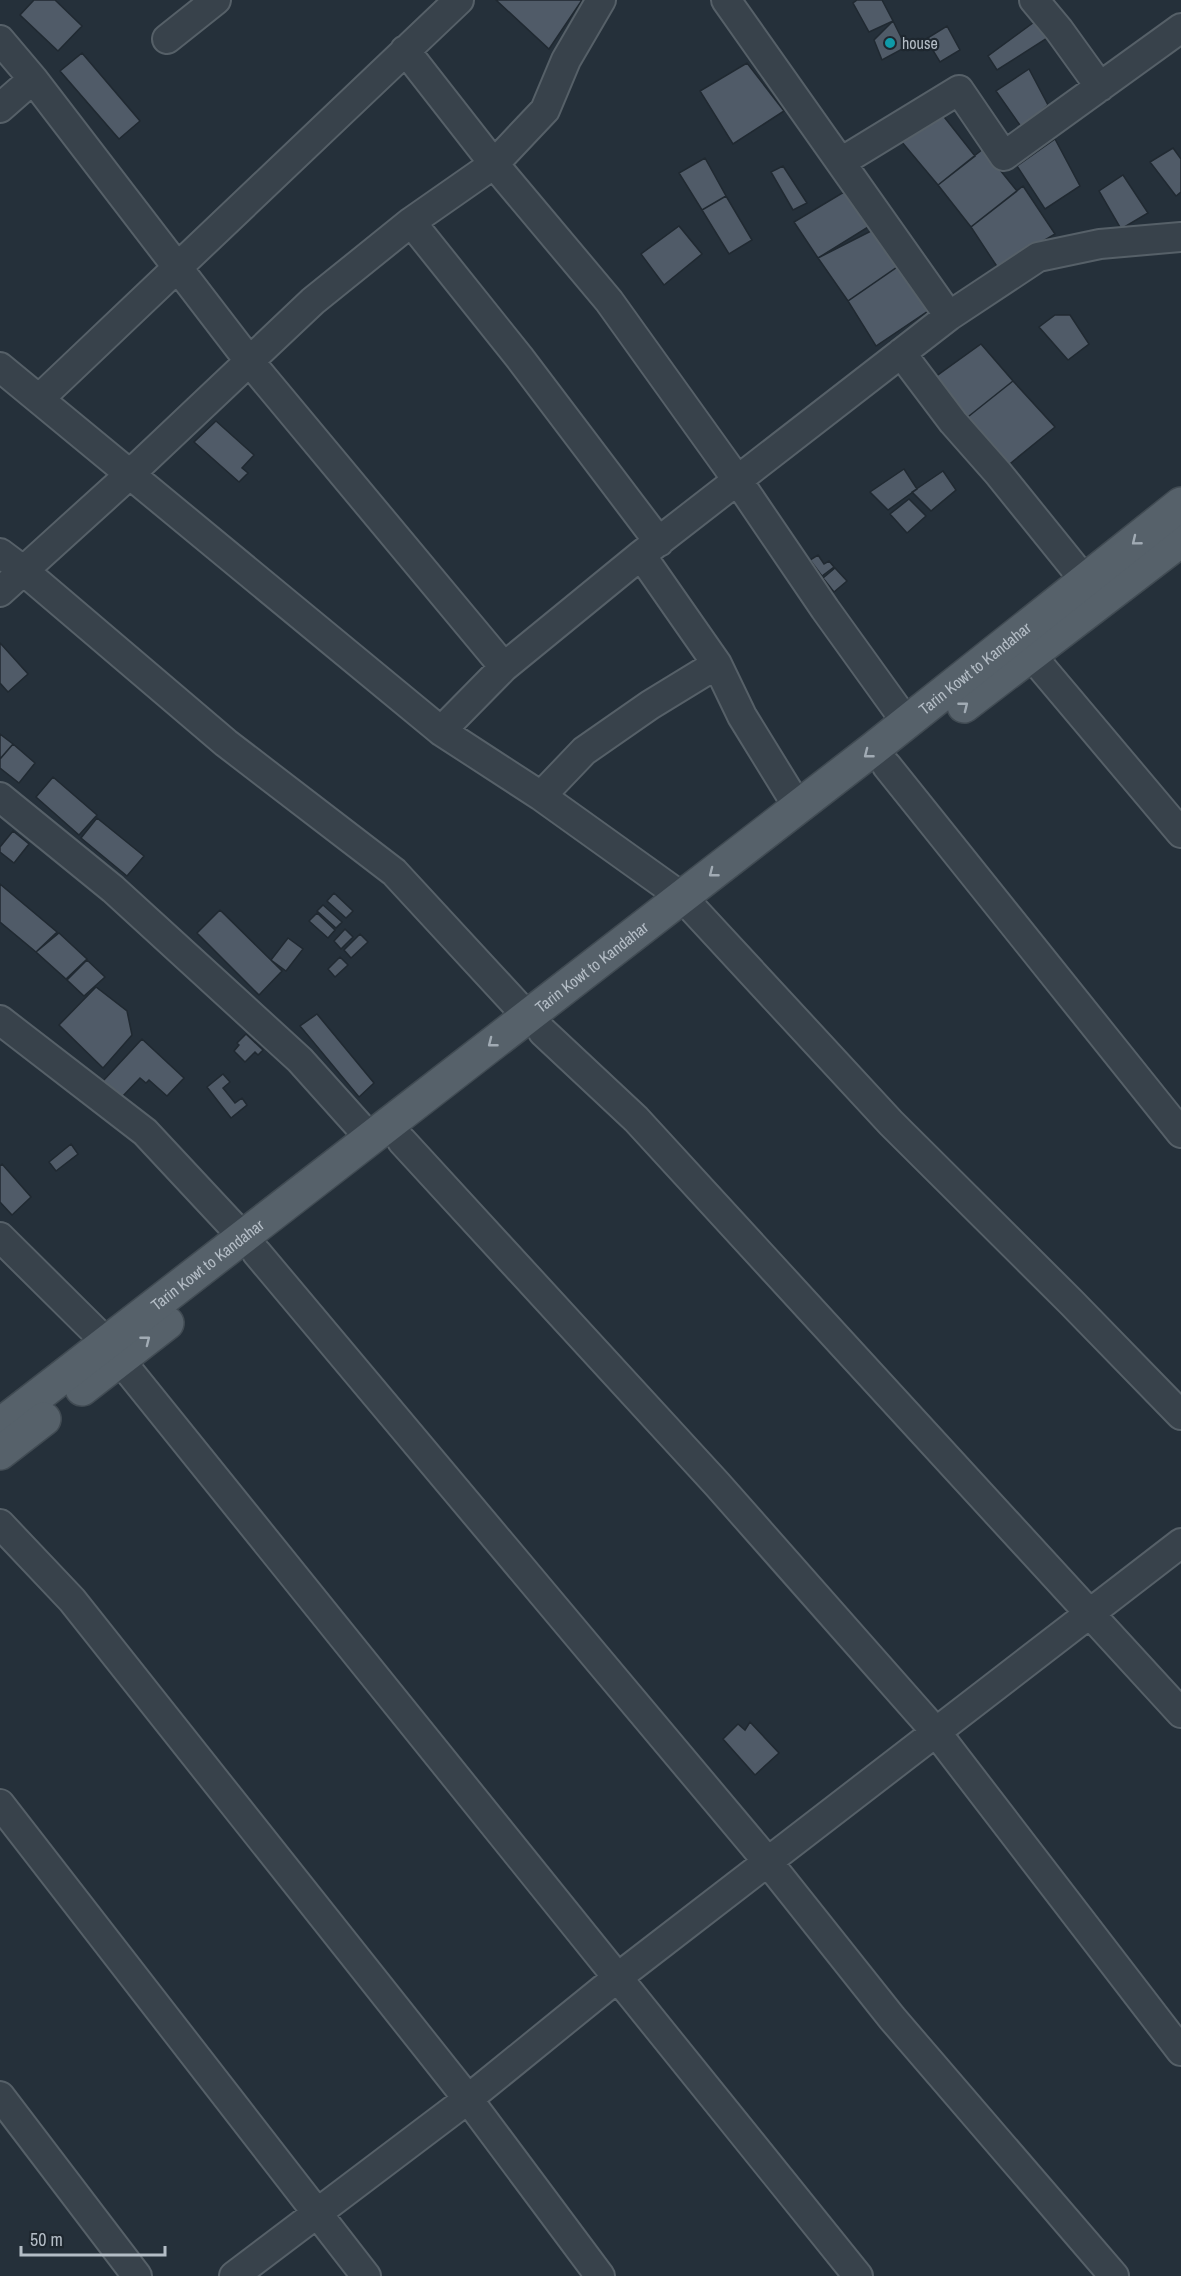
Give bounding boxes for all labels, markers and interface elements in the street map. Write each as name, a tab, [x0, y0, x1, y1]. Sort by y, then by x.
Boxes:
place label: house	[902, 32, 938, 54]
marker: house	[883, 36, 897, 50]
one-way arrow	[1131, 534, 1142, 545]
street label: Tarin Kowt to Kandahar	[914, 616, 1036, 720]
one-way arrow	[958, 702, 969, 713]
one-way arrow	[863, 746, 874, 757]
one-way arrow	[709, 865, 720, 876]
street label: Tarin Kowt to Kandahar	[530, 916, 653, 1018]
one-way arrow	[488, 1036, 499, 1047]
street label: Tarin Kowt to Kandahar	[146, 1213, 269, 1315]
one-way arrow	[139, 1336, 150, 1347]
scale bar	[21, 2219, 165, 2257]
text: 50 m	[30, 2227, 63, 2252]

